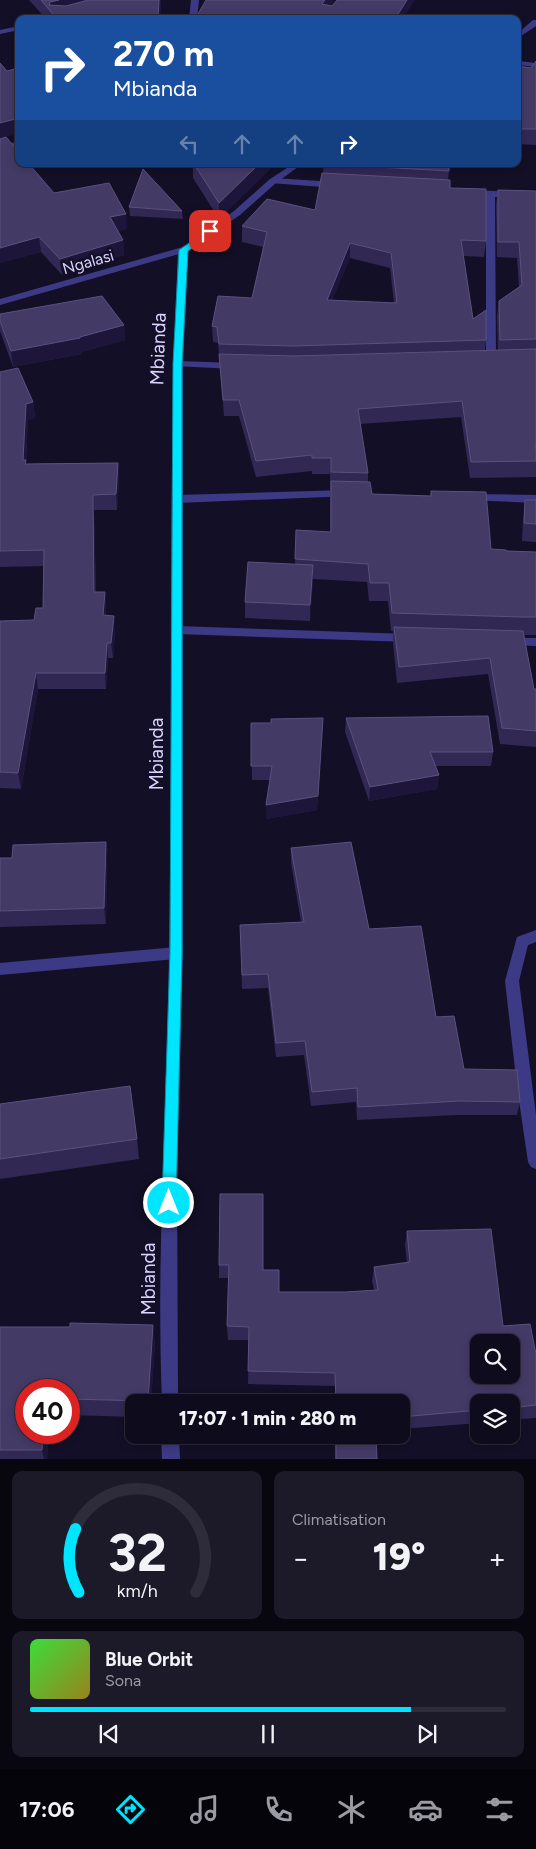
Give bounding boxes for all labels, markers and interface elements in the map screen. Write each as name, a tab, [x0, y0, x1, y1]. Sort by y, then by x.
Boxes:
text: 270 m	[113, 33, 214, 75]
icon: right	[30, 35, 95, 100]
text: Mbianda	[113, 75, 197, 102]
icon: left	[175, 130, 203, 158]
icon: ahead	[228, 130, 256, 158]
icon: ahead	[281, 130, 309, 158]
icon: right	[334, 130, 362, 158]
pin	[189, 210, 231, 252]
icon: arrive	[196, 217, 224, 245]
street label: Ngalasi	[60, 246, 116, 278]
street label: Mbianda	[145, 312, 171, 386]
street label: Mbianda	[145, 718, 168, 790]
position arrow	[142, 1176, 194, 1228]
street label: Mbianda	[137, 1243, 160, 1315]
map controls	[470, 1334, 520, 1444]
button: search	[470, 1334, 520, 1384]
speed limit sign: 40	[15, 1379, 80, 1444]
button: layers	[470, 1394, 520, 1444]
text: 17:07 · 1 min · 280 m	[179, 1407, 356, 1430]
text: Climatisation	[292, 1510, 386, 1529]
text: 32	[107, 1522, 167, 1584]
text: 19°	[372, 1534, 426, 1580]
text: −	[292, 1541, 309, 1575]
text: +	[489, 1541, 506, 1575]
text: km/h	[117, 1580, 157, 1601]
text: Blue Orbit	[105, 1648, 193, 1671]
text: Sona	[105, 1671, 141, 1690]
icon: previous	[95, 1720, 123, 1748]
icon: pause	[254, 1720, 282, 1748]
icon: next	[413, 1720, 441, 1748]
icon: directions	[113, 1792, 148, 1827]
icon: music	[187, 1792, 222, 1827]
icon: phone	[261, 1792, 296, 1827]
icon: climate	[334, 1792, 369, 1827]
icon: car	[408, 1792, 443, 1827]
icon: filters	[482, 1792, 517, 1827]
text: 17:06	[19, 1796, 75, 1823]

